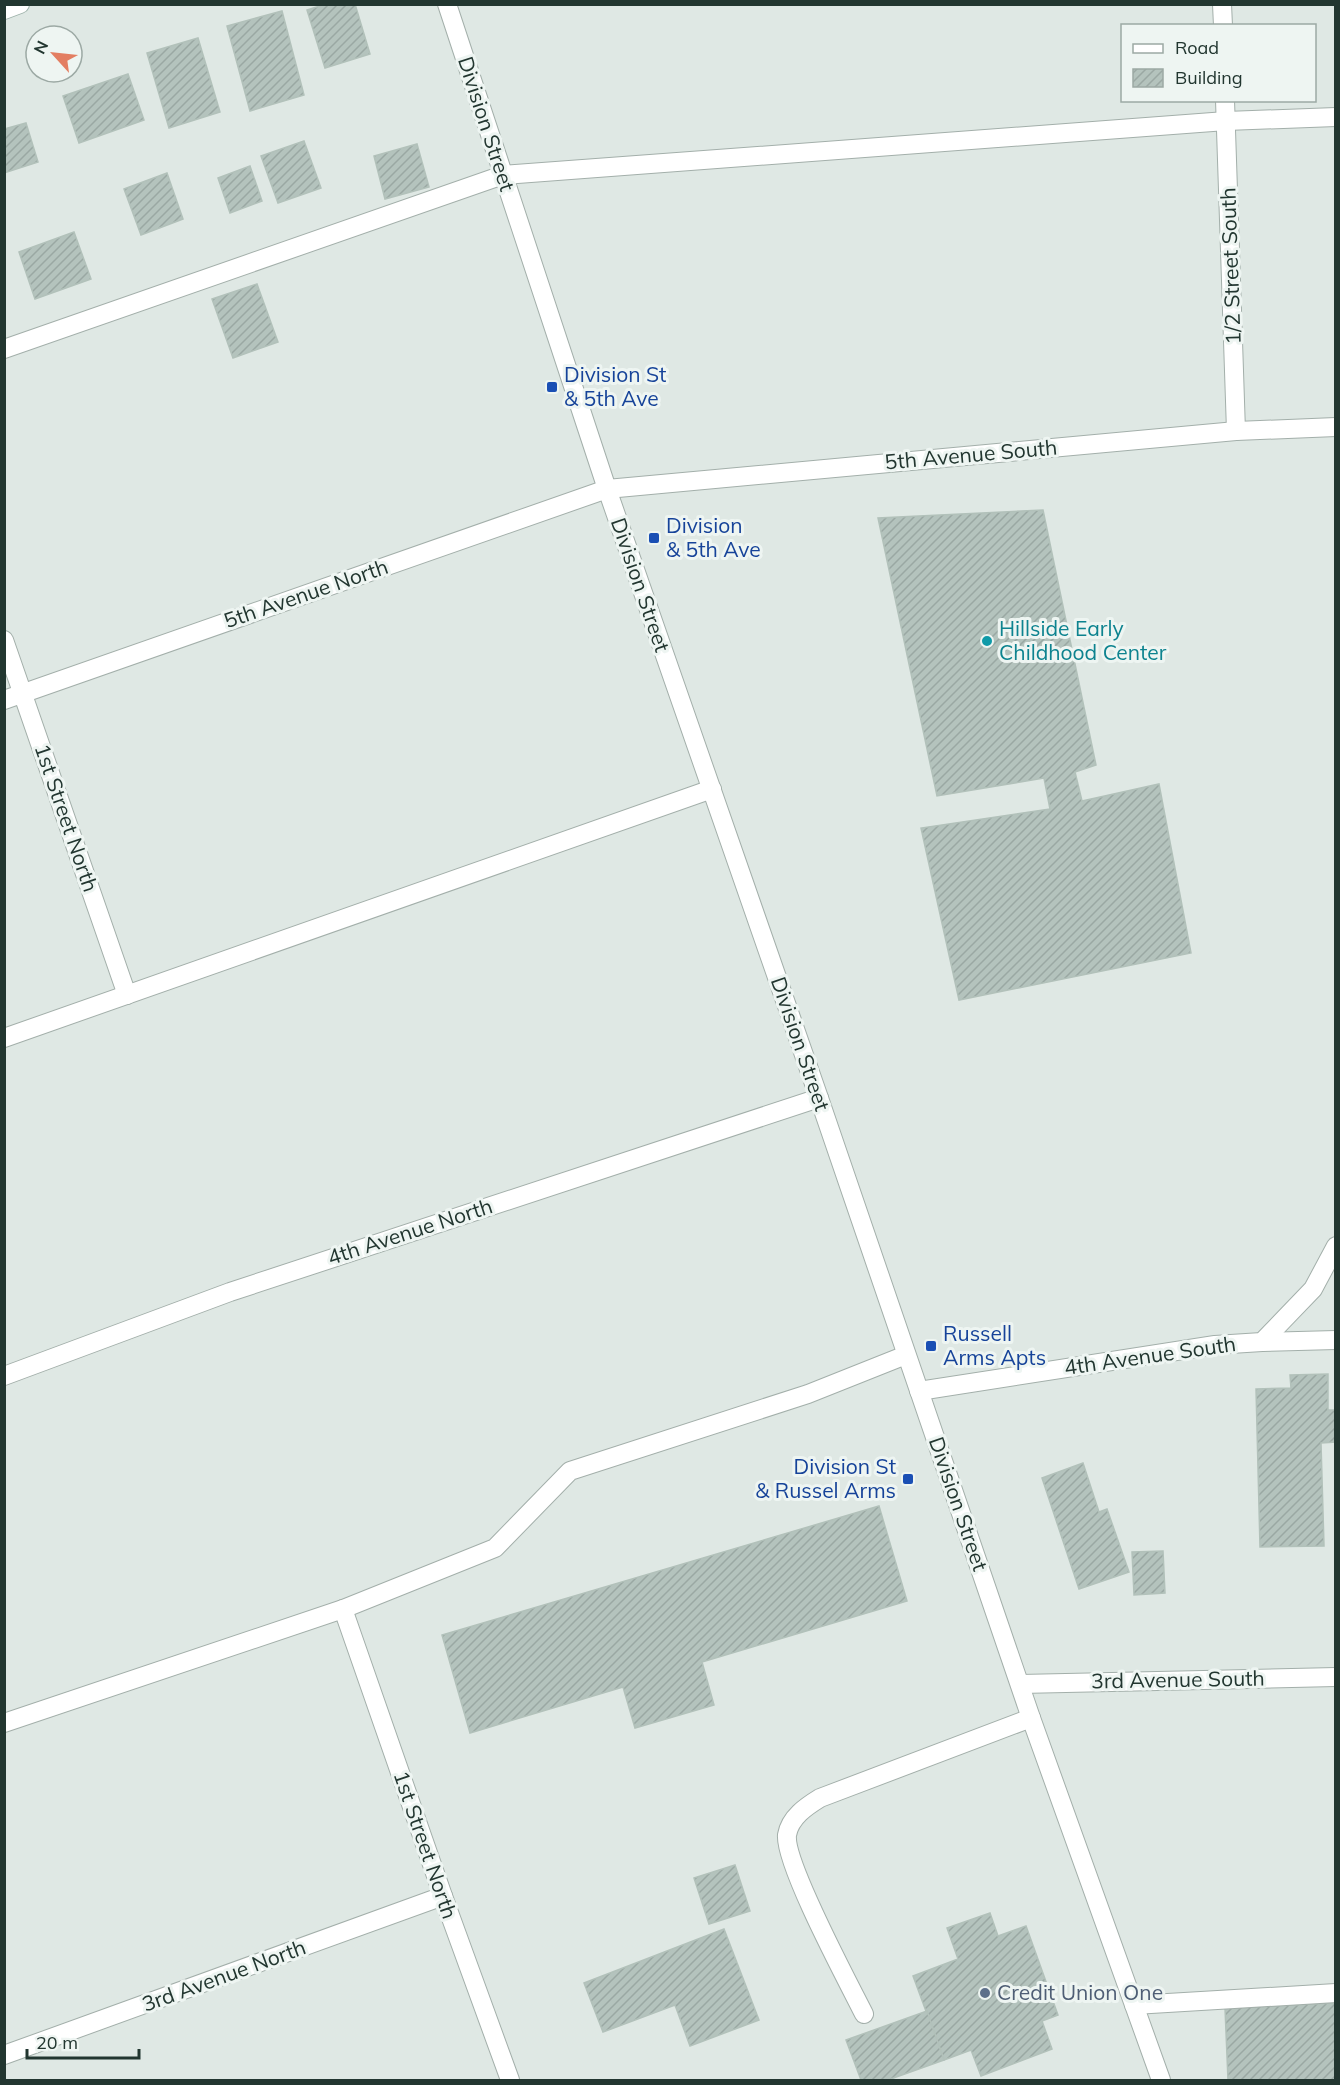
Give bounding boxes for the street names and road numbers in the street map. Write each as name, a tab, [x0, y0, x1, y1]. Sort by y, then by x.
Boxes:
street label: Division Street	[453, 53, 521, 194]
street label: 1/2 Street South	[1214, 187, 1246, 345]
street label: 5th Avenue South	[884, 434, 1058, 475]
street label: Division Street	[606, 514, 676, 655]
street label: 5th Avenue North	[220, 553, 391, 633]
street label: 1st Street North	[29, 740, 104, 895]
street label: Division Street	[766, 973, 836, 1114]
street label: 4th Avenue North	[324, 1192, 495, 1270]
street label: 4th Avenue South	[1062, 1330, 1237, 1380]
street label: Division Street	[924, 1433, 994, 1574]
street label: 3rd Avenue South	[1091, 1664, 1265, 1694]
street label: 1st Street North	[388, 1767, 463, 1922]
street label: 3rd Avenue North	[138, 1933, 309, 2017]

